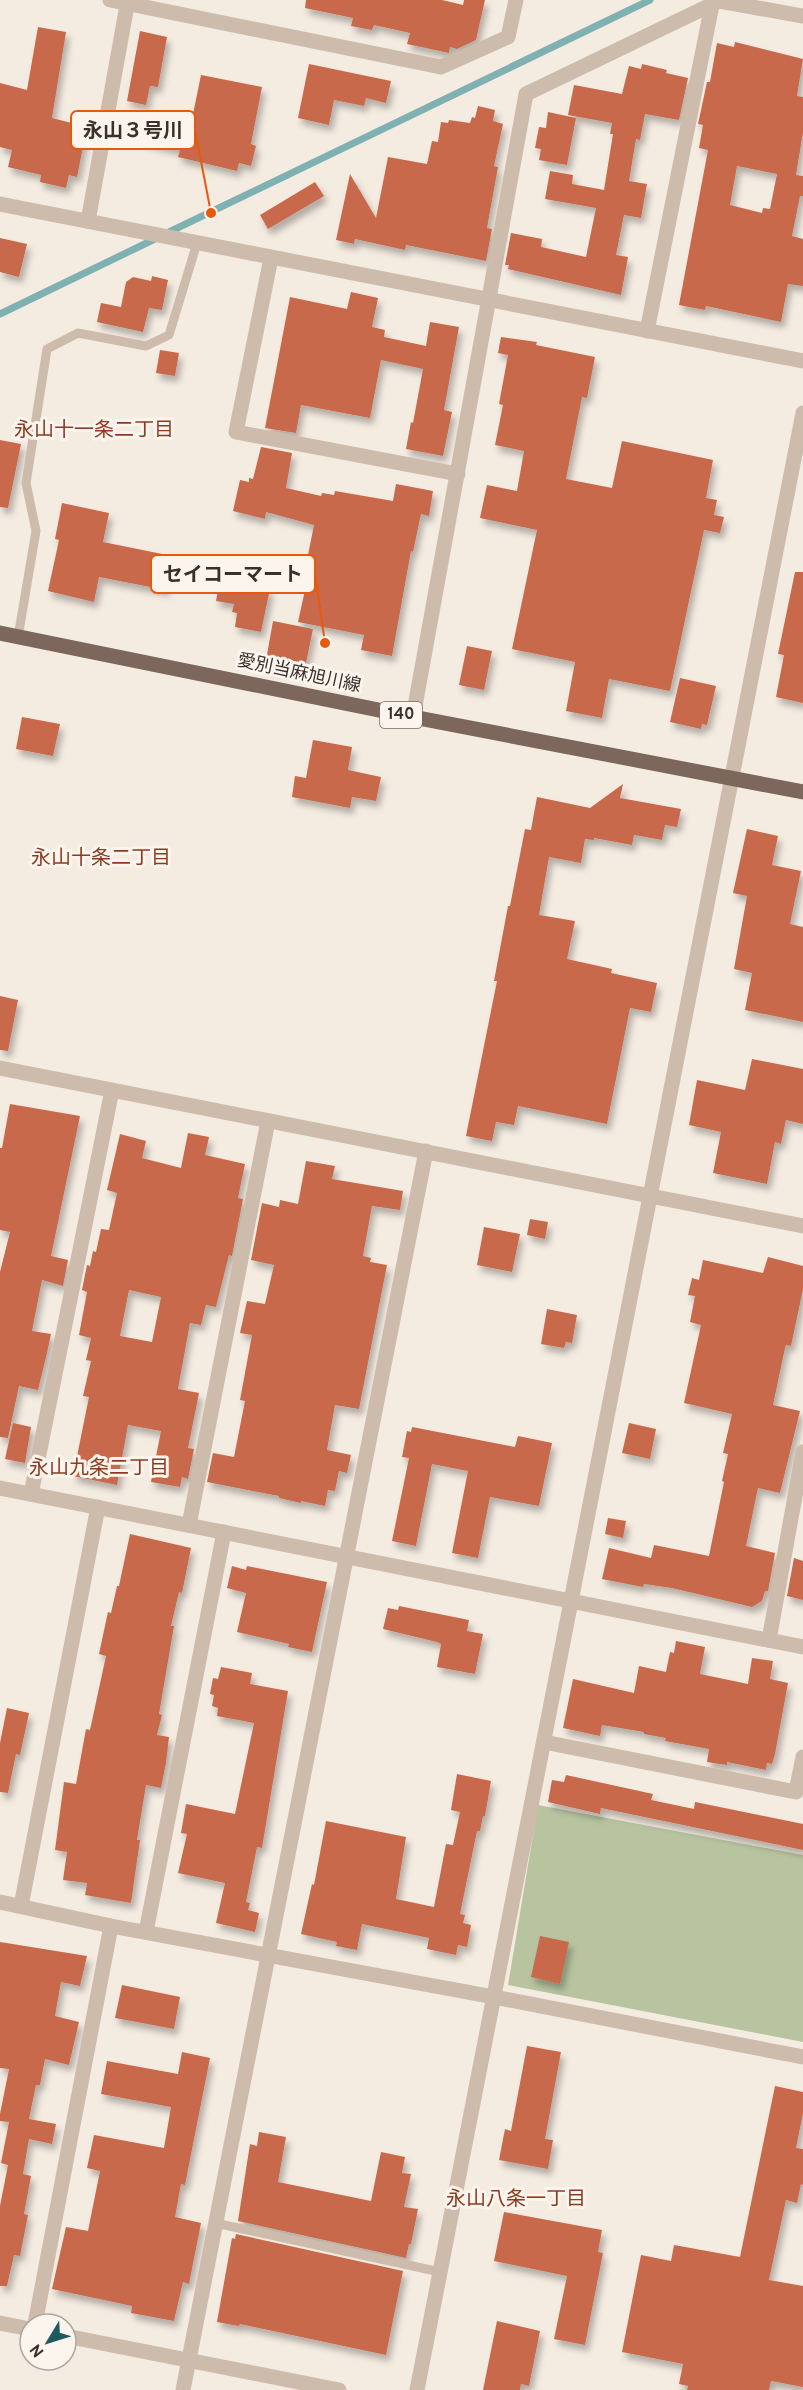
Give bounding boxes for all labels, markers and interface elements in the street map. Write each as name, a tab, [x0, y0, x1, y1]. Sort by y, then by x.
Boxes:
callout: 永山３号川	[71, 111, 195, 149]
text: 永山３号川	[83, 119, 183, 145]
district label: 永山十一条二丁目	[14, 418, 174, 444]
callout: セイコーマート	[151, 555, 315, 593]
text: セイコーマート	[163, 563, 303, 589]
street label: 愛別当麻旭川線	[235, 650, 363, 698]
road number: 140	[380, 702, 422, 728]
district label: 永山十条二丁目	[31, 846, 171, 872]
district label: 永山九条二丁目	[29, 1456, 169, 1482]
district label: 永山八条一丁目	[446, 2187, 586, 2213]
north arrow	[18, 2312, 78, 2372]
text: N	[26, 2339, 49, 2361]

